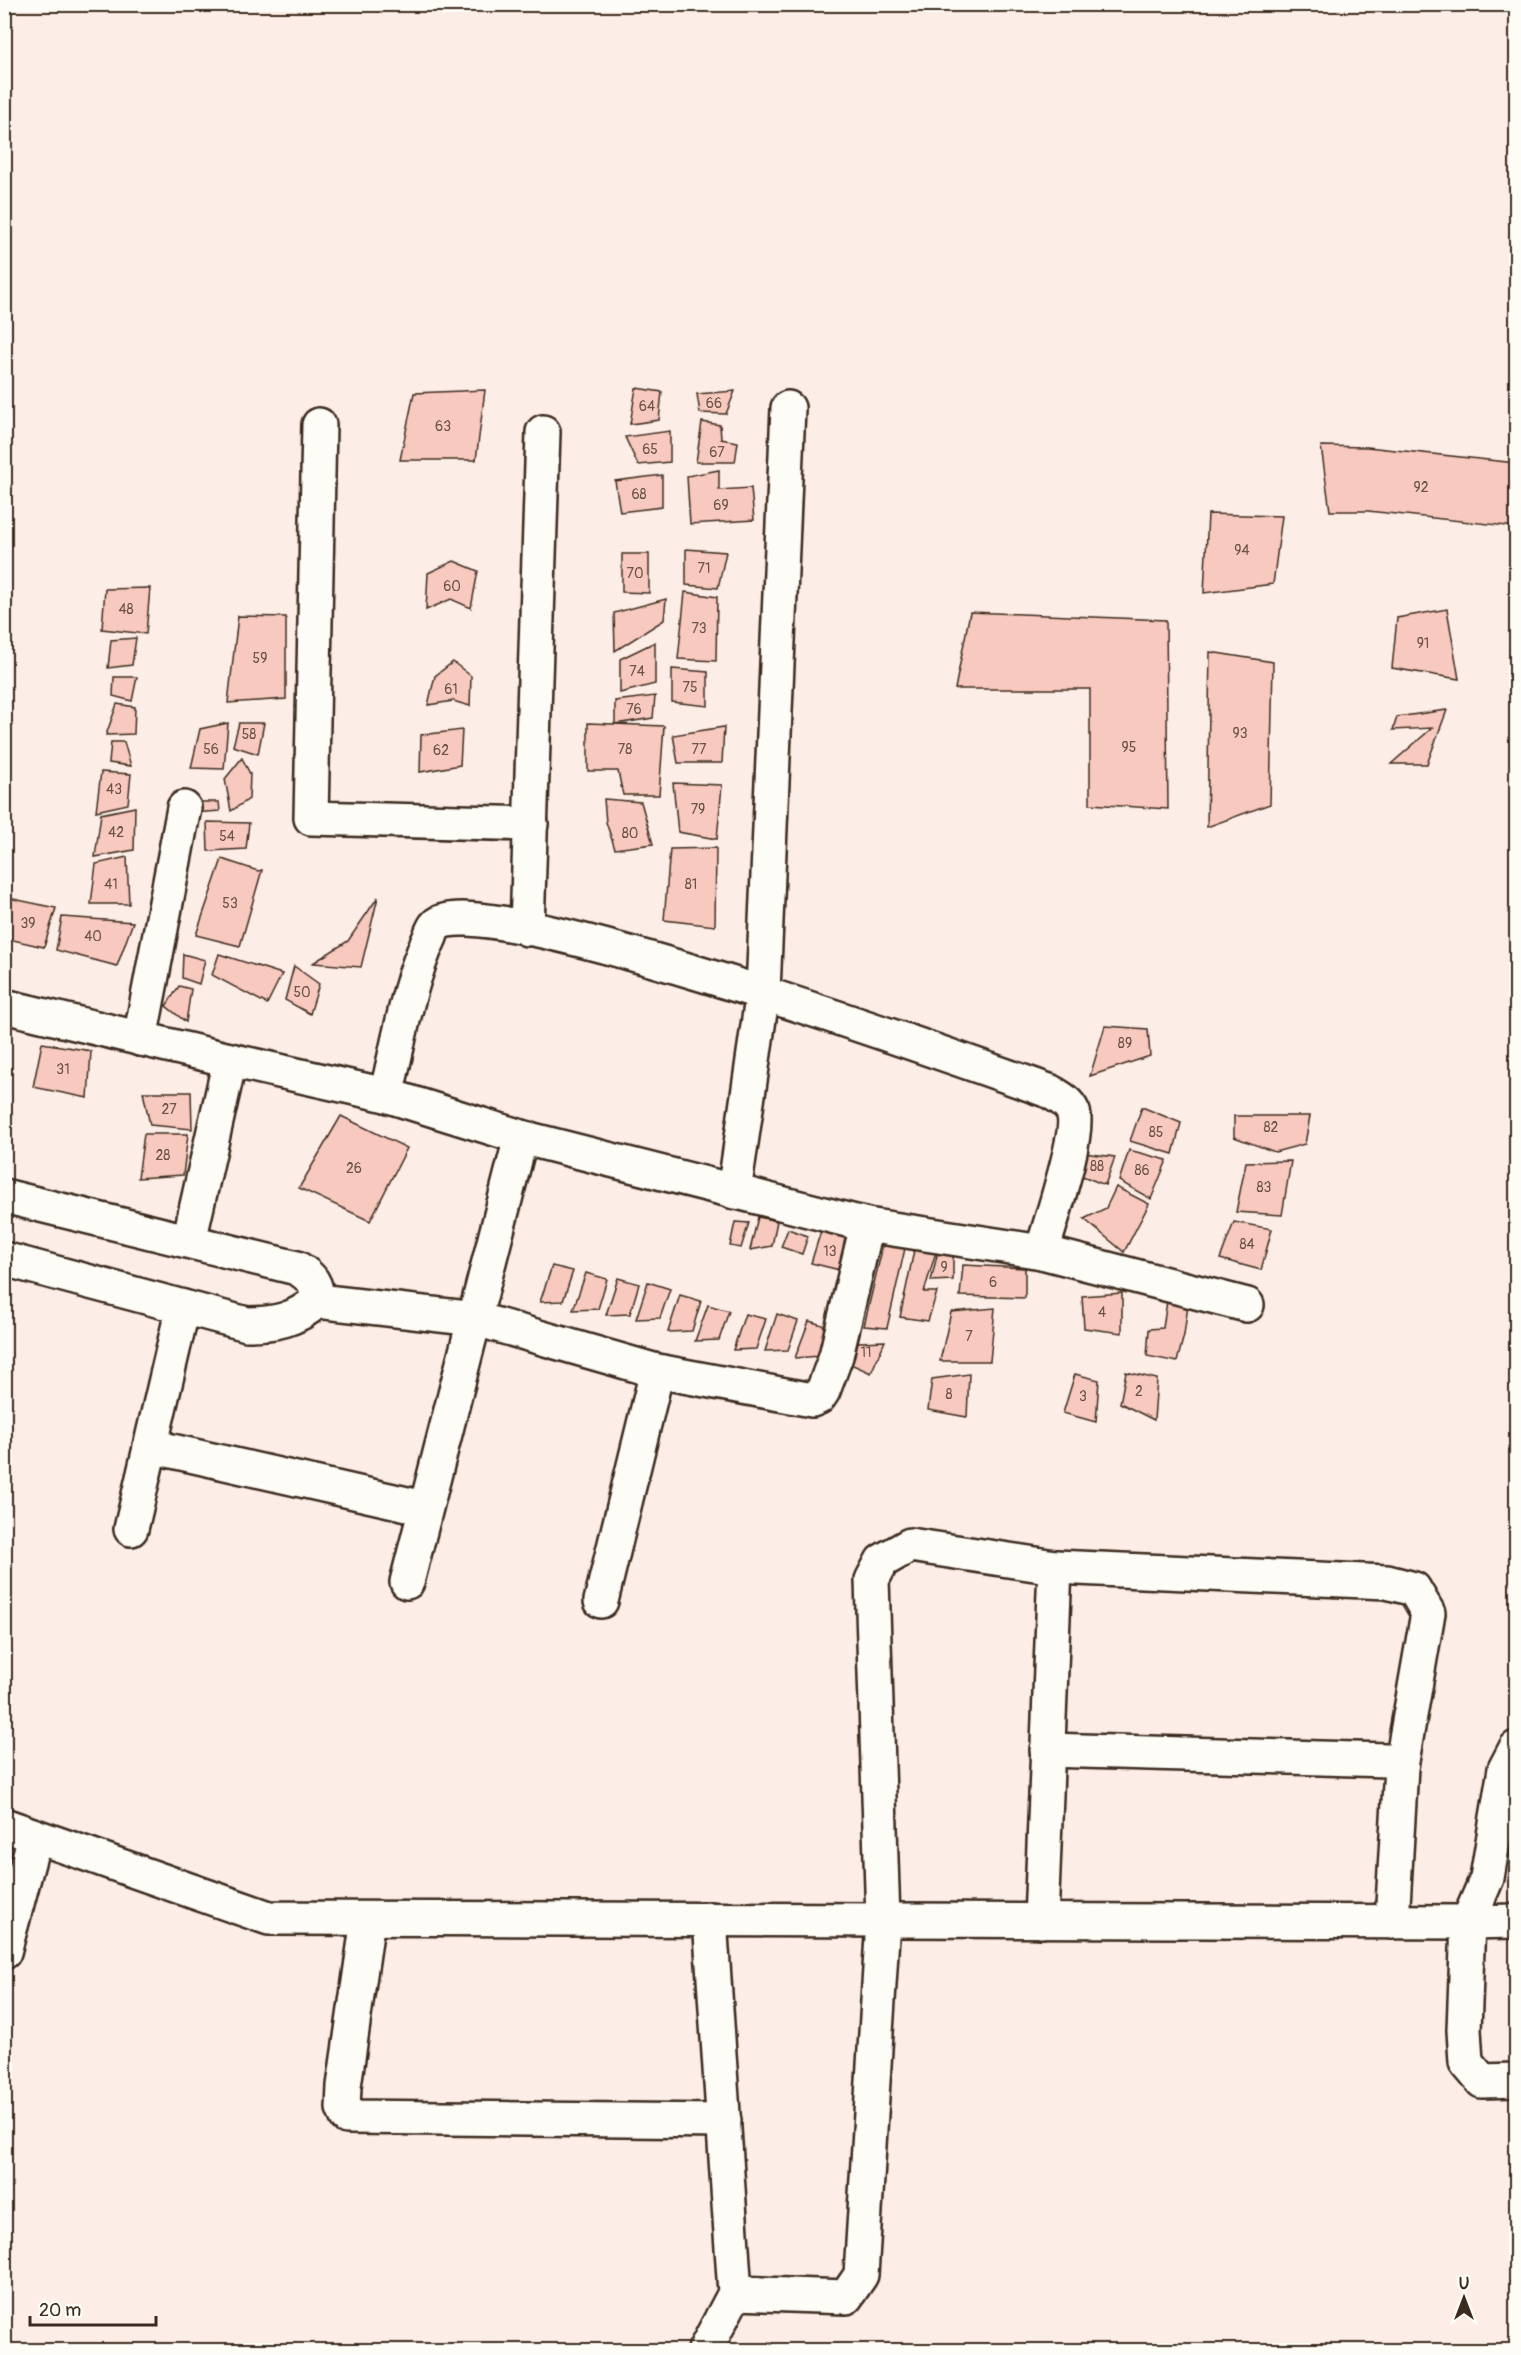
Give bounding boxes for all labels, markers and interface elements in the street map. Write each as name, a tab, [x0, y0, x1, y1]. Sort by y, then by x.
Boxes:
house number: 66	[706, 395, 722, 412]
house number: 64	[639, 398, 655, 415]
house number: 63	[435, 418, 451, 435]
house number: 65	[642, 441, 658, 458]
house number: 67	[709, 444, 725, 461]
house number: 92	[1413, 479, 1429, 496]
house number: 68	[631, 486, 647, 503]
house number: 69	[713, 497, 729, 514]
house number: 94	[1234, 542, 1250, 559]
house number: 71	[698, 560, 710, 577]
house number: 70	[627, 565, 643, 582]
house number: 60	[443, 578, 461, 595]
house number: 48	[118, 601, 134, 618]
house number: 73	[691, 620, 707, 637]
house number: 91	[1417, 635, 1429, 652]
house number: 59	[253, 650, 267, 667]
house number: 74	[629, 663, 645, 680]
house number: 75	[683, 679, 698, 696]
house number: 61	[444, 681, 458, 698]
house number: 76	[626, 701, 642, 718]
house number: 93	[1232, 725, 1248, 742]
house number: 58	[242, 726, 256, 743]
house number: 95	[1122, 739, 1136, 756]
house number: 56	[203, 741, 219, 758]
house number: 78	[618, 741, 632, 758]
house number: 77	[692, 741, 707, 758]
house number: 62	[433, 742, 449, 759]
house number: 43	[106, 781, 122, 798]
house number: 79	[691, 801, 705, 818]
house number: 42	[108, 824, 124, 841]
house number: 80	[622, 825, 638, 842]
house number: 54	[219, 828, 235, 845]
house number: 41	[104, 876, 118, 893]
house number: 81	[685, 876, 697, 893]
house number: 53	[222, 895, 238, 912]
house number: 39	[20, 915, 36, 932]
house number: 40	[84, 928, 102, 945]
house number: 50	[293, 984, 311, 1001]
house number: 89	[1118, 1035, 1132, 1052]
house number: 31	[56, 1061, 70, 1078]
house number: 27	[161, 1101, 177, 1118]
house number: 82	[1264, 1119, 1279, 1136]
house number: 85	[1149, 1124, 1163, 1141]
house number: 28	[156, 1147, 170, 1164]
house number: 88	[1090, 1158, 1104, 1175]
house number: 26	[346, 1160, 362, 1177]
house number: 86	[1134, 1162, 1150, 1179]
house number: 83	[1257, 1179, 1272, 1196]
house number: 84	[1239, 1236, 1255, 1253]
house number: 13	[823, 1243, 837, 1260]
house number: 9	[940, 1259, 948, 1276]
house number: 6	[989, 1274, 997, 1291]
house number: 4	[1098, 1304, 1106, 1321]
house number: 7	[965, 1328, 973, 1345]
house number: 11	[861, 1344, 871, 1361]
house number: 2	[1135, 1383, 1143, 1400]
house number: 8	[945, 1386, 953, 1403]
house number: 3	[1079, 1388, 1087, 1405]
north arrow	[1434, 2268, 1494, 2328]
text: U	[1459, 2274, 1470, 2294]
scale bar	[30, 2289, 156, 2327]
text: 20 m	[39, 2299, 81, 2322]

